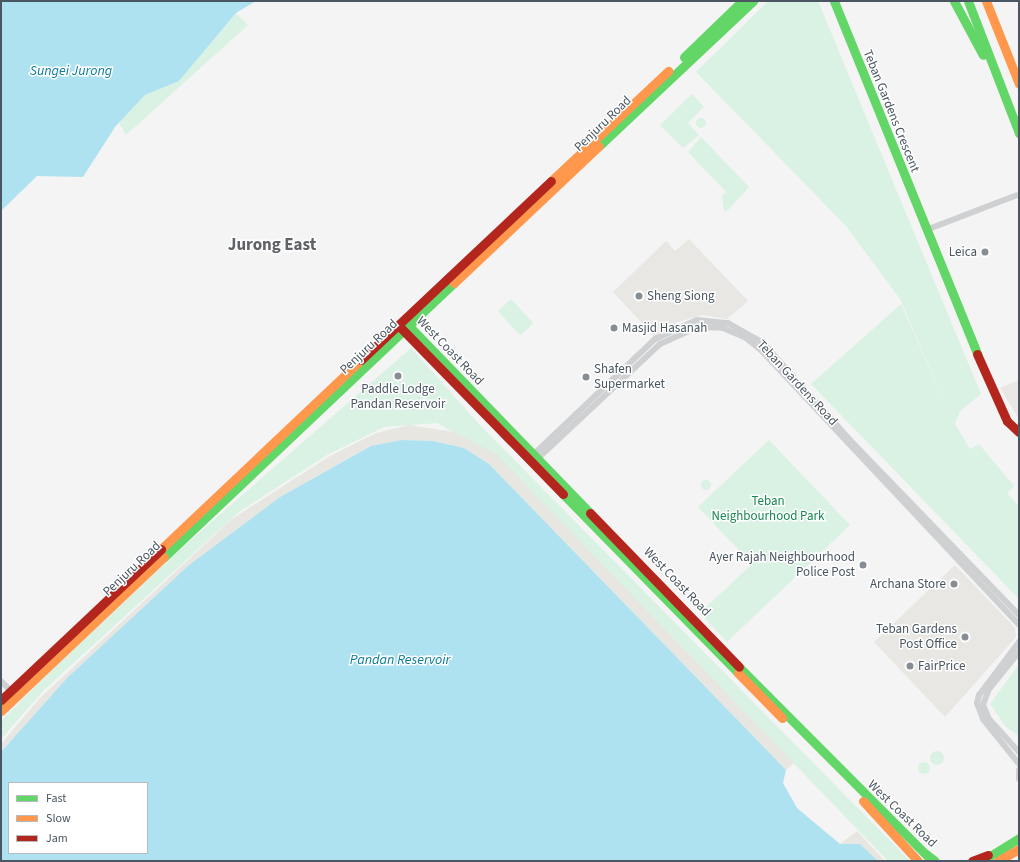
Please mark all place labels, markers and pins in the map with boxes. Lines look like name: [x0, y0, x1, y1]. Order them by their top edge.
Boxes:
place label: Leica: [949, 244, 977, 260]
marker: Leica: [980, 247, 990, 257]
place label: Sheng Siong: [647, 288, 715, 304]
marker: Sheng Siong: [634, 291, 644, 301]
place label: Masjid Hasanah: [622, 320, 707, 336]
marker: Masjid Hasanah: [609, 323, 619, 333]
place label: Shafen Supermarket: [594, 362, 665, 393]
marker: Paddle Lodge Pandan Reservoir: [393, 371, 403, 381]
marker: Shafen Supermarket: [581, 372, 591, 382]
place label: Paddle Lodge Pandan Reservoir: [350, 382, 446, 413]
place label: Ayer Rajah Neighbourhood Police Post: [709, 550, 855, 581]
marker: Ayer Rajah Neighbourhood Police Post: [858, 560, 868, 570]
place label: Archana Store: [870, 576, 946, 592]
marker: Archana Store: [949, 579, 959, 589]
place label: Teban Gardens Post Office: [876, 622, 957, 653]
marker: Teban Gardens Post Office: [960, 632, 970, 642]
place label: FairPrice: [918, 658, 965, 674]
marker: FairPrice: [905, 661, 915, 671]

